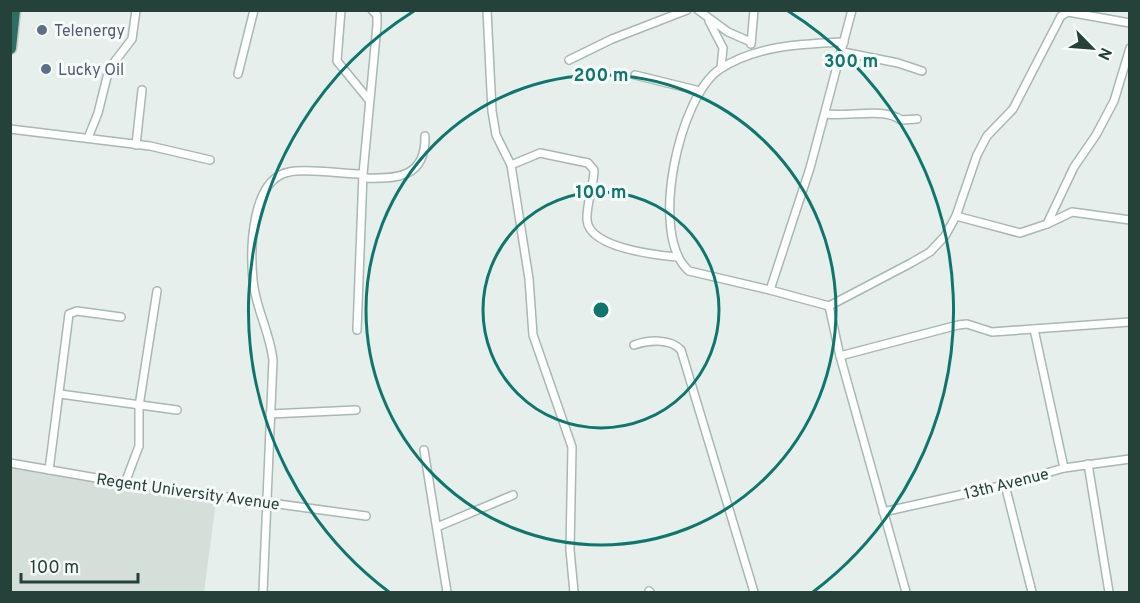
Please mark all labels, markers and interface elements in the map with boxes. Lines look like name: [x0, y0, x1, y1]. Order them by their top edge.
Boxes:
north arrow: [1062, 18, 1122, 78]
place label: Telenergy: [54, 22, 125, 42]
marker: Telenergy: [35, 23, 49, 37]
text: N: [1092, 44, 1115, 63]
text: 300 m: [824, 51, 878, 74]
place label: Lucky Oil: [58, 61, 124, 81]
marker: Lucky Oil: [39, 62, 53, 76]
text: 200 m: [573, 65, 629, 88]
text: 100 m: [575, 182, 627, 205]
centre of rings: [591, 300, 611, 320]
street label: 13th Avenue: [962, 465, 1051, 505]
street label: Regent University Avenue: [95, 470, 281, 516]
scale bar: [21, 546, 138, 584]
text: 100 m: [30, 557, 79, 580]

